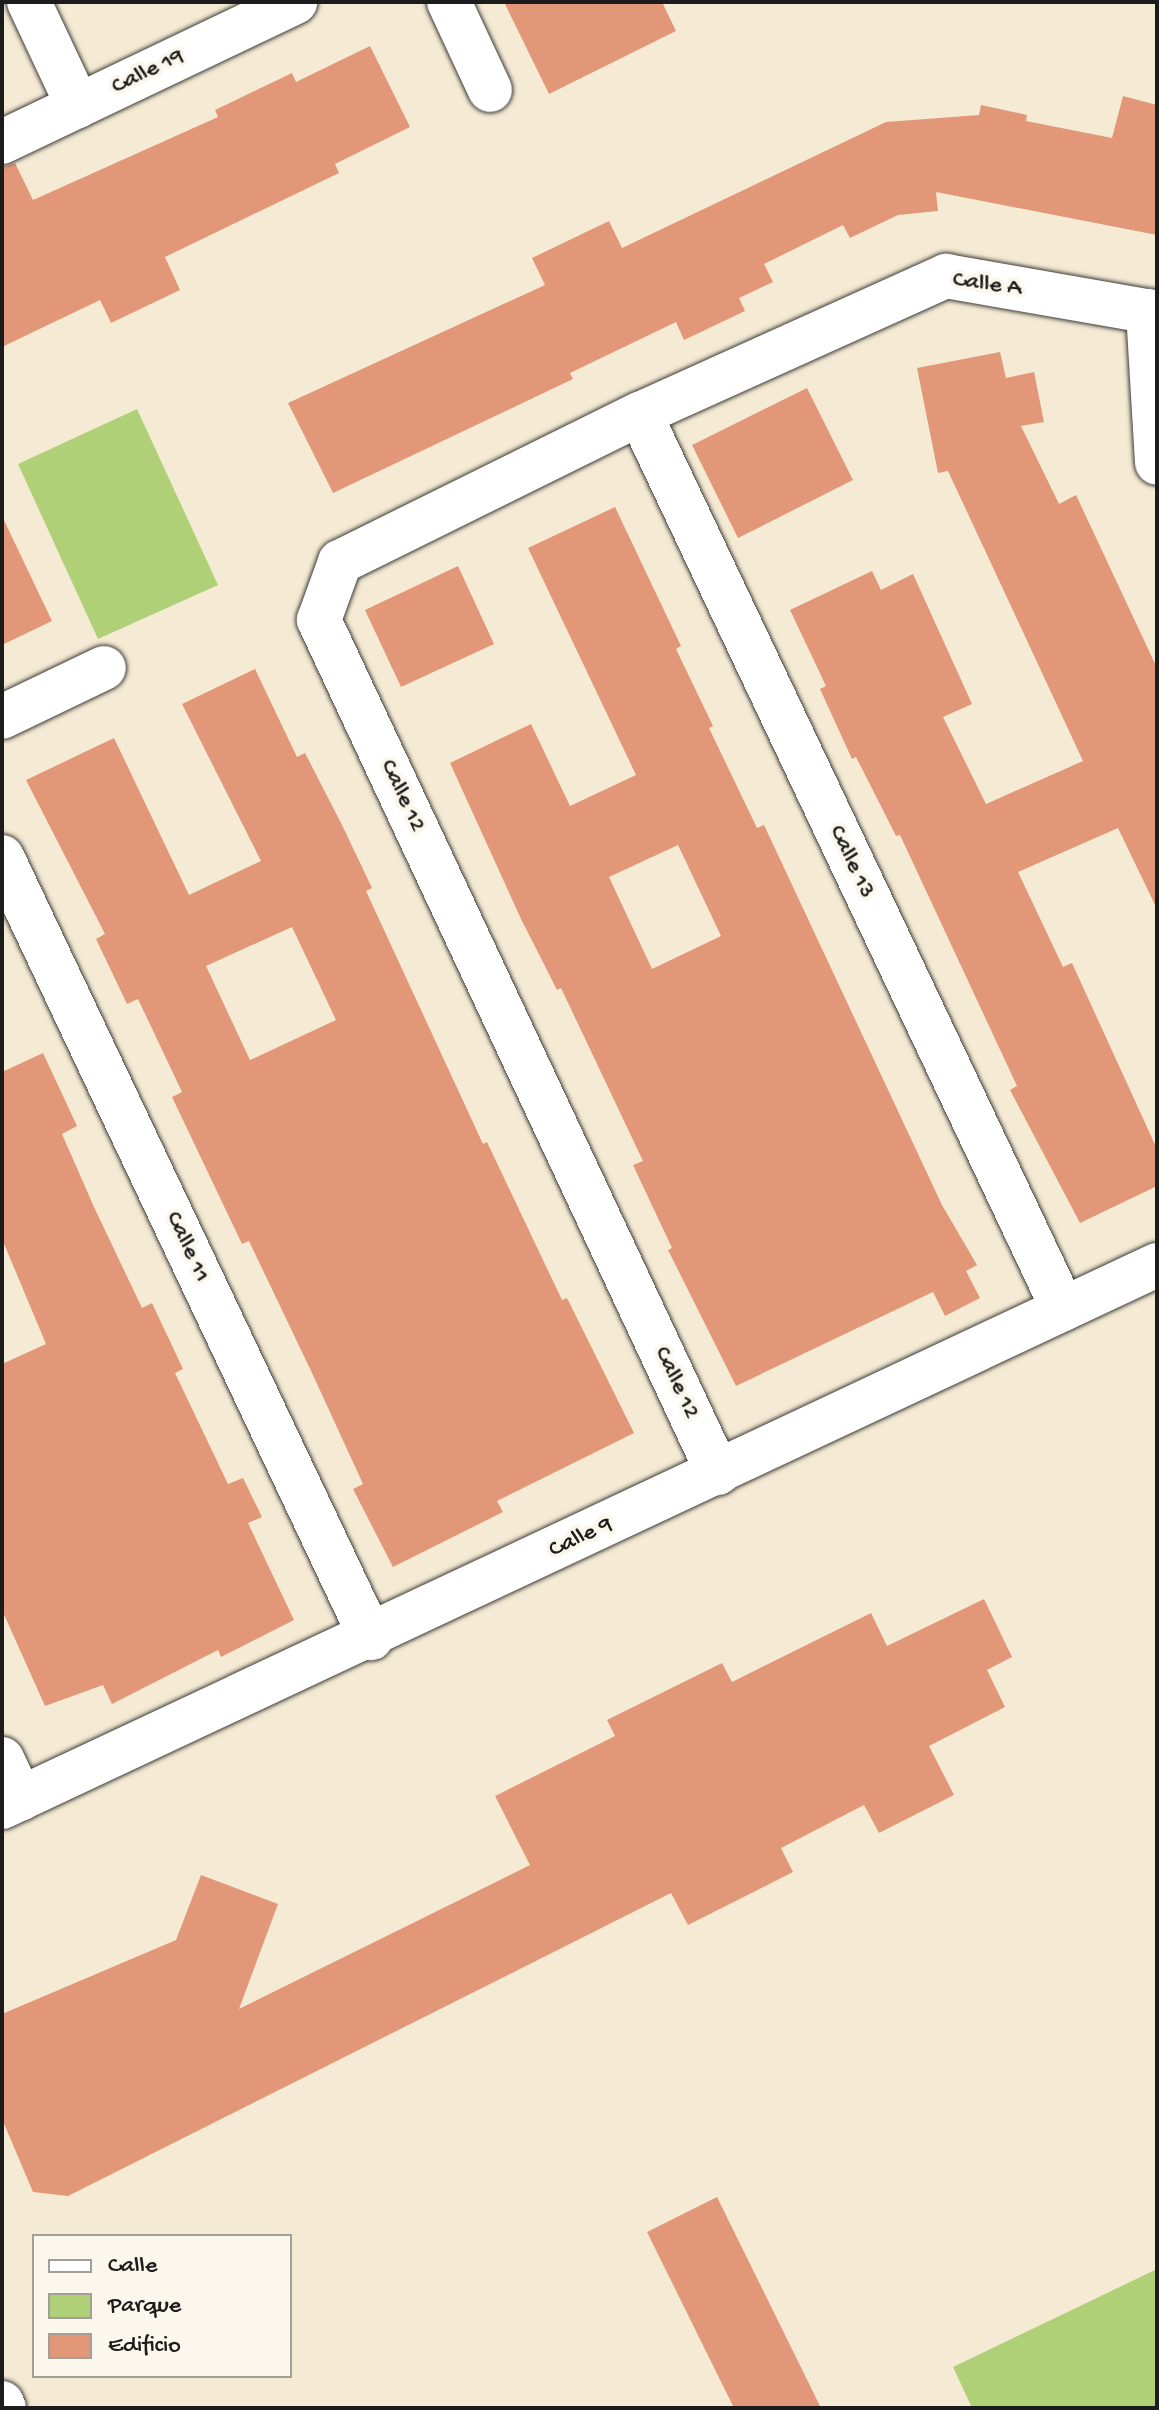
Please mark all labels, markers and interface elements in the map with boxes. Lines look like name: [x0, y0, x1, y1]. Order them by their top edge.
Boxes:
street label: Calle 19: [107, 42, 189, 102]
street label: Calle A: [951, 266, 1023, 304]
street label: Calle 12: [373, 755, 431, 837]
street label: Calle 13: [822, 821, 880, 903]
street label: Calle 11: [158, 1207, 216, 1287]
street label: Calle 12: [647, 1342, 705, 1424]
street label: Calle 9: [545, 1511, 617, 1565]
legend: [32, 2234, 292, 2378]
text: Calle: [108, 2252, 157, 2281]
text: Parque: [108, 2292, 181, 2321]
text: Edificio: [108, 2332, 181, 2361]

